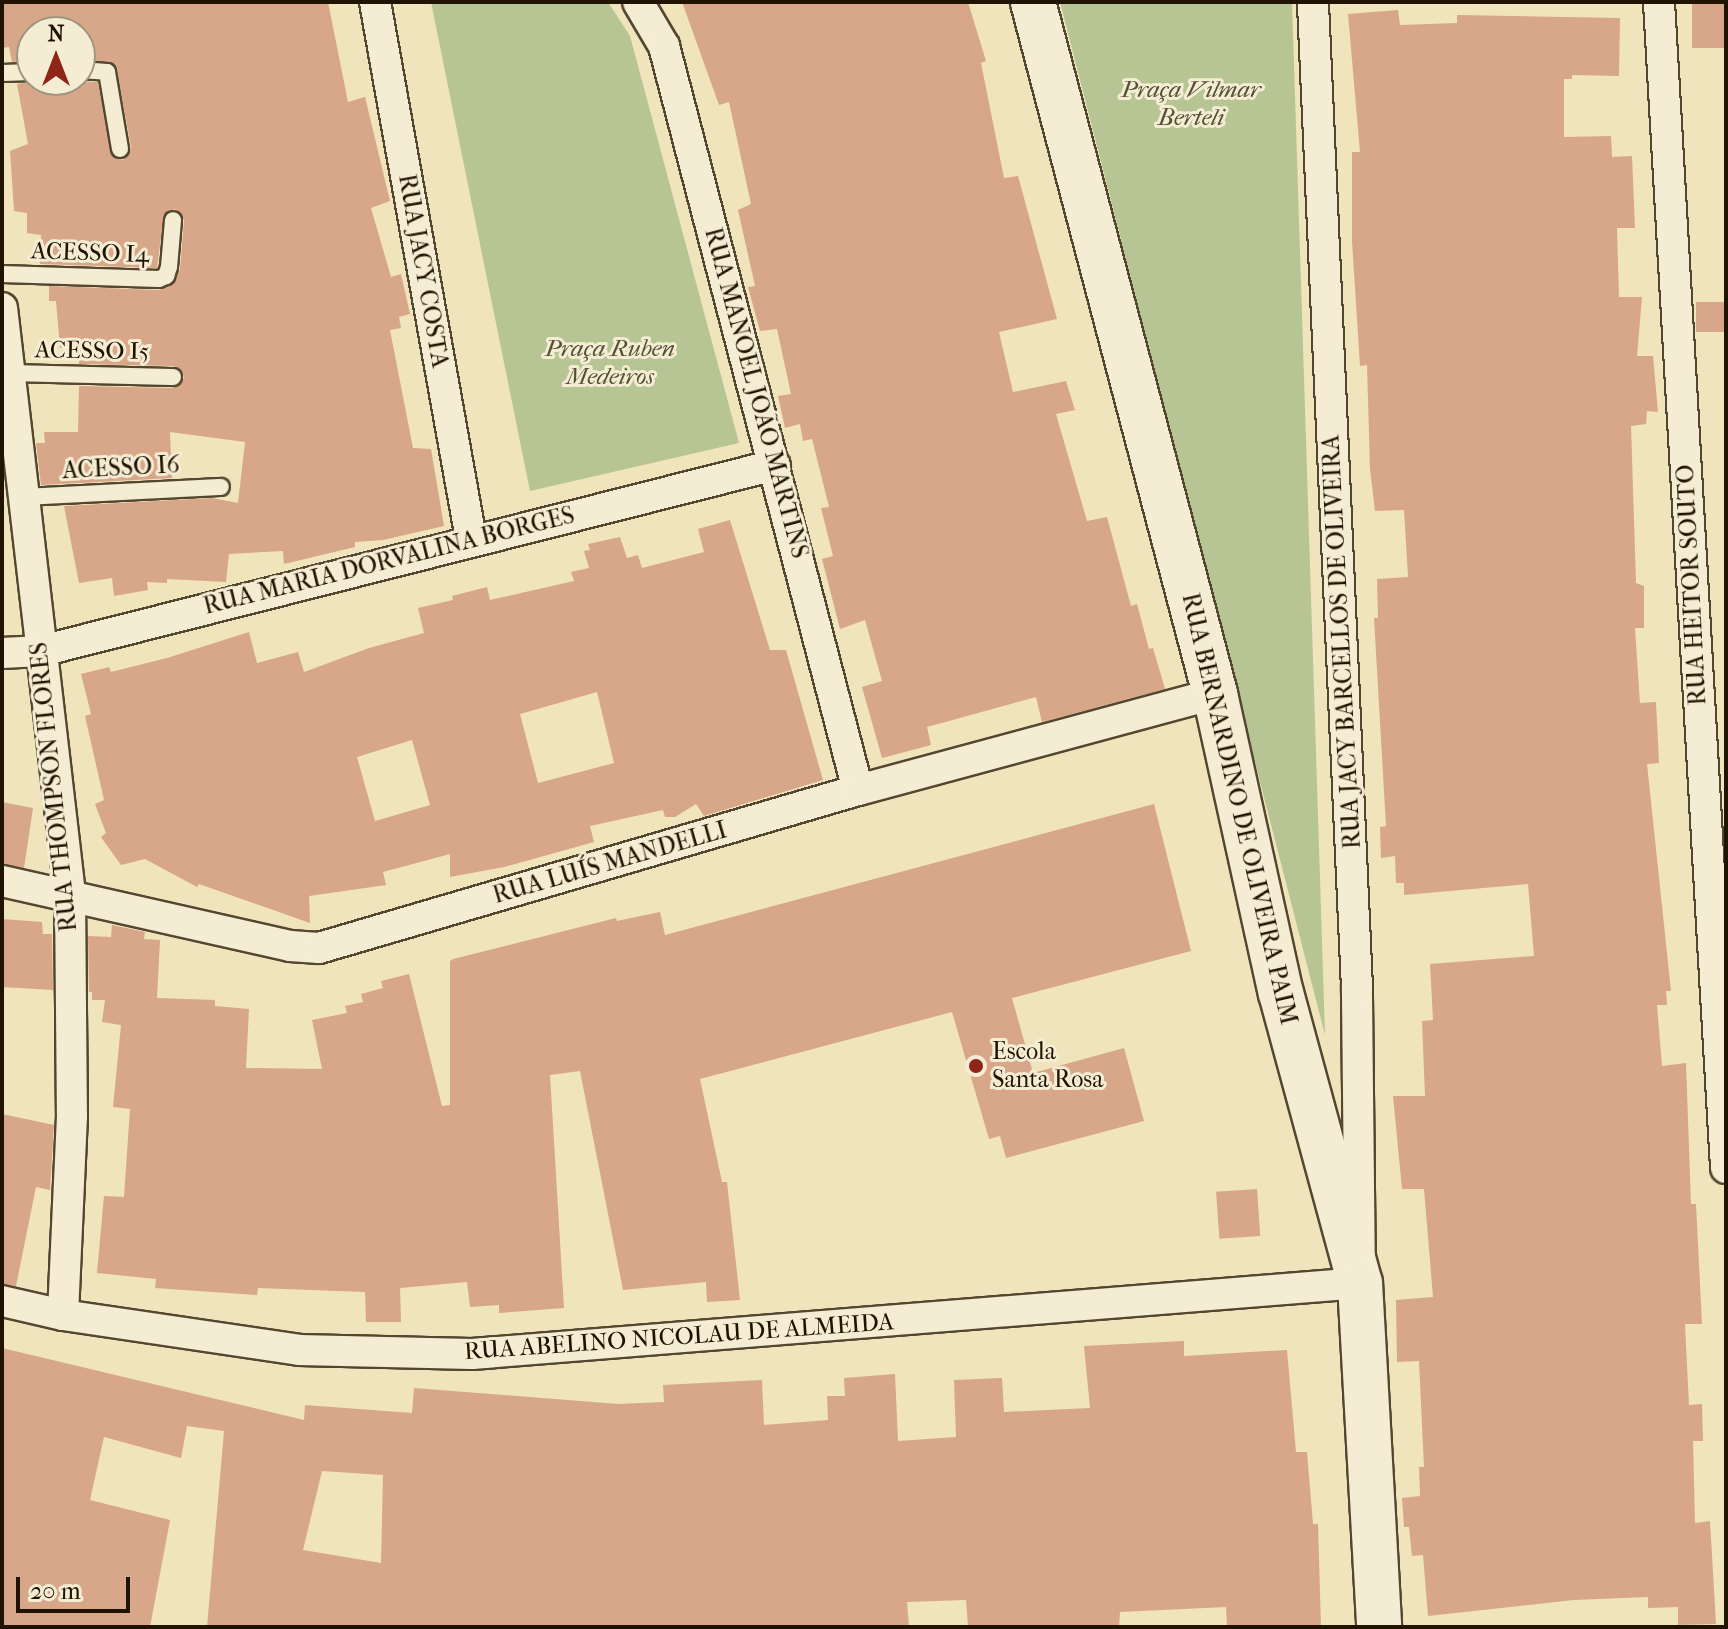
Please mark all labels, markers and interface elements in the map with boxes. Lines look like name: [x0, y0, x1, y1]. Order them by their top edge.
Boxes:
north arrow: [16, 16, 96, 96]
text: N: [48, 21, 64, 47]
park label: Praça Vilmar Berteli: [1121, 76, 1261, 132]
street label: RUA JACY COSTA: [392, 172, 454, 370]
street label: RUA MANOEL JOÃO MARTINS: [698, 225, 814, 561]
street label: ACESSO I4: [30, 237, 150, 269]
park label: Praça Ruben Medeiros: [545, 335, 675, 391]
street label: ACESSO I5: [34, 336, 150, 366]
street label: RUA JACY BARCELLOS DE OLIVEIRA: [1317, 434, 1367, 850]
street label: ACESSO I6: [62, 451, 180, 485]
street label: RUA HEITOR SOUTO: [1671, 464, 1713, 706]
street label: RUA MARIA DORVALINA BORGES: [201, 501, 577, 621]
street label: RUA BERNARDINO DE OLIVEIRA PAIM: [1175, 590, 1303, 1028]
street label: RUA THOMPSON FLORES: [24, 641, 84, 933]
street label: RUA LUÍS MANDELLI: [490, 816, 730, 910]
place label: Escola Santa Rosa: [992, 1038, 1103, 1094]
marker: Escola Santa Rosa: [967, 1057, 985, 1075]
street label: RUA ABELINO NICOLAU DE ALMEIDA: [463, 1308, 895, 1366]
scale bar: [20, 1561, 134, 1611]
text: 20 m: [30, 1577, 81, 1605]

